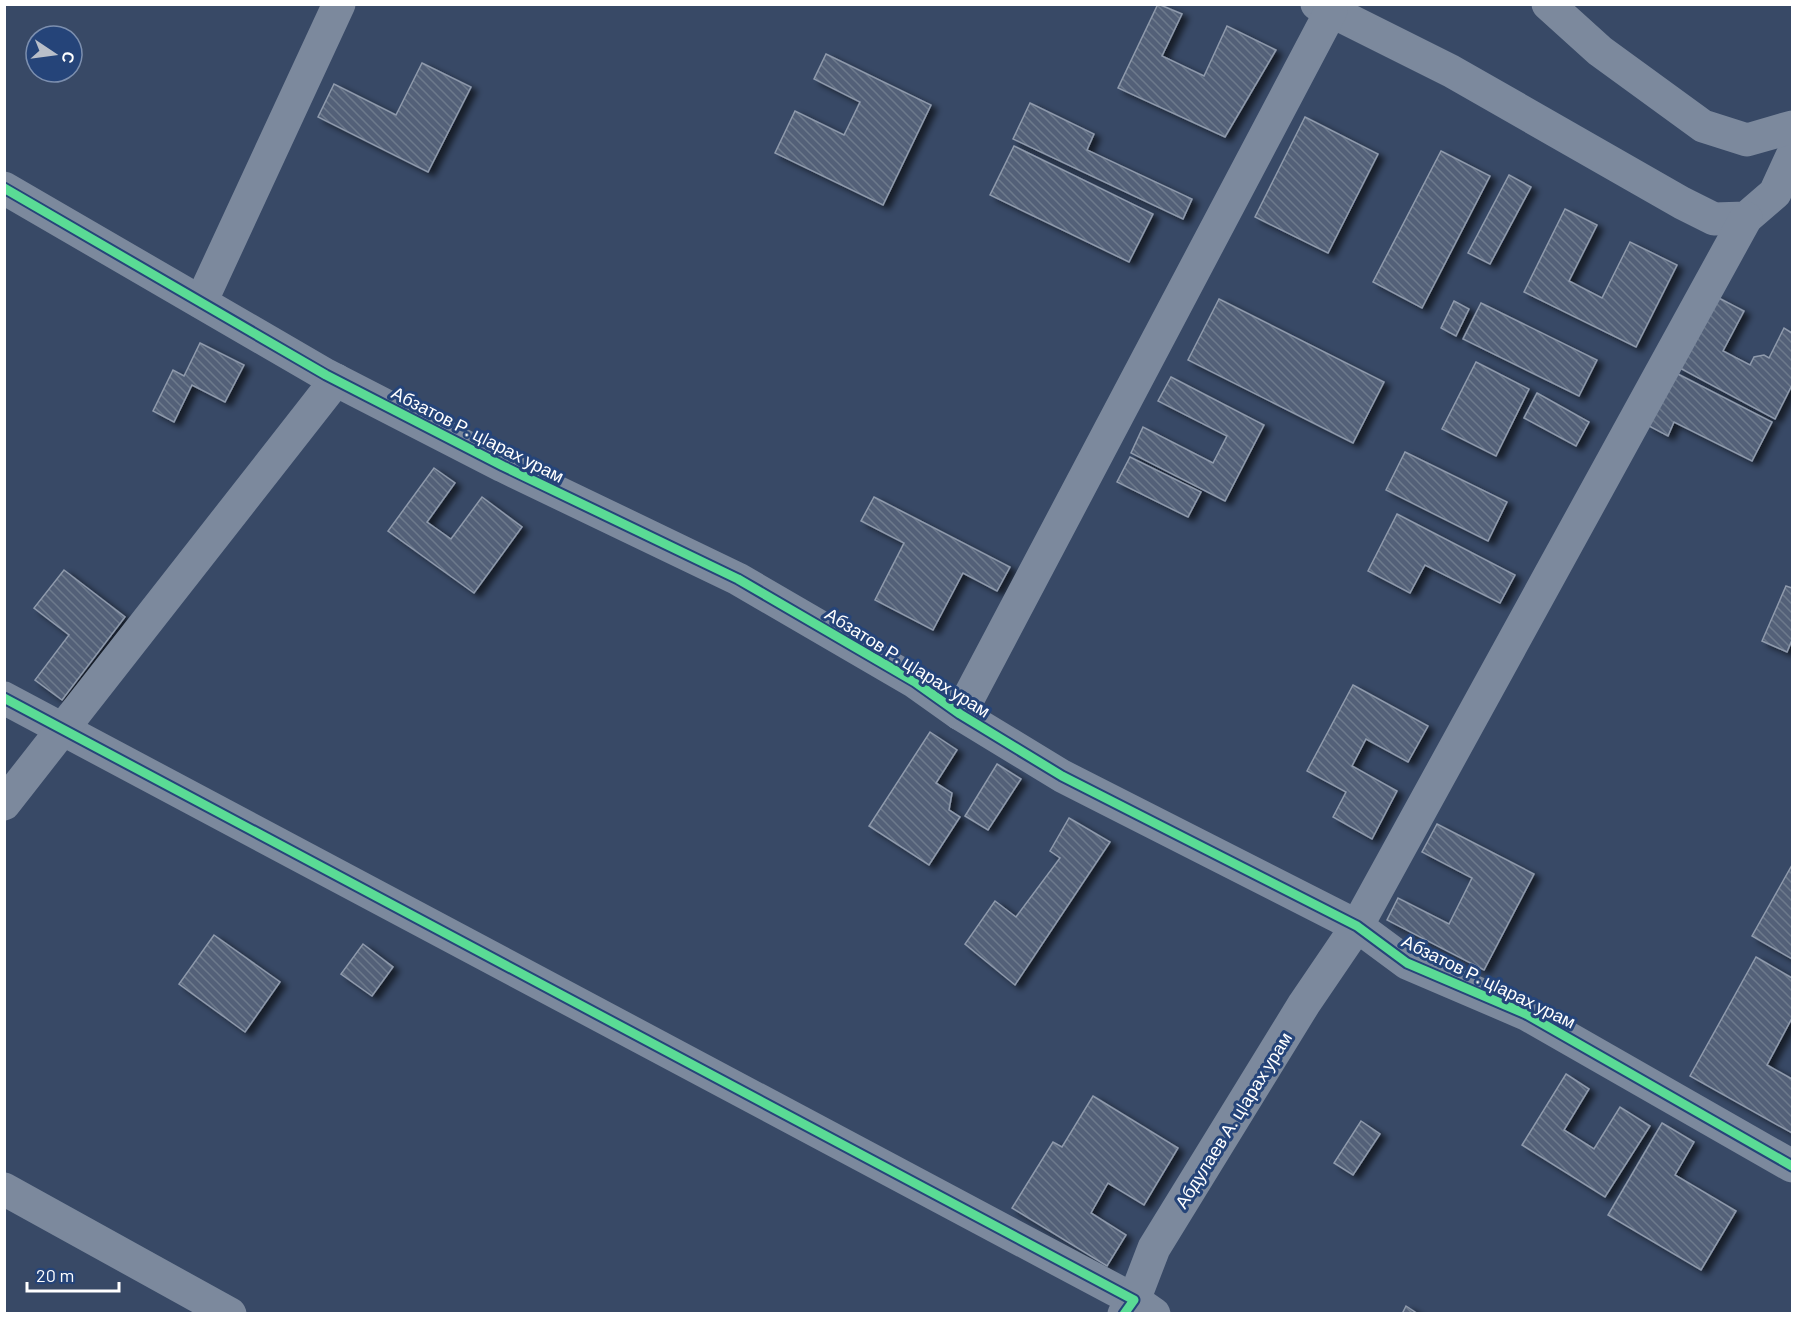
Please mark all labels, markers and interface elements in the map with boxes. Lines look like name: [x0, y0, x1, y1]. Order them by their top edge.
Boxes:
north arrow: [24, 24, 84, 84]
text: С: [58, 50, 80, 66]
street label: Абзатов Р. цIарах урам: [388, 381, 568, 487]
street label: Абзатов Р. цIарах урам: [821, 602, 995, 722]
street label: Абзатов Р. цIарах урам: [1399, 929, 1579, 1033]
street label: Абдулаев А. цIарах урам: [1170, 1028, 1296, 1212]
scale bar: [27, 1255, 118, 1293]
text: 20 m: [36, 1264, 74, 1286]

